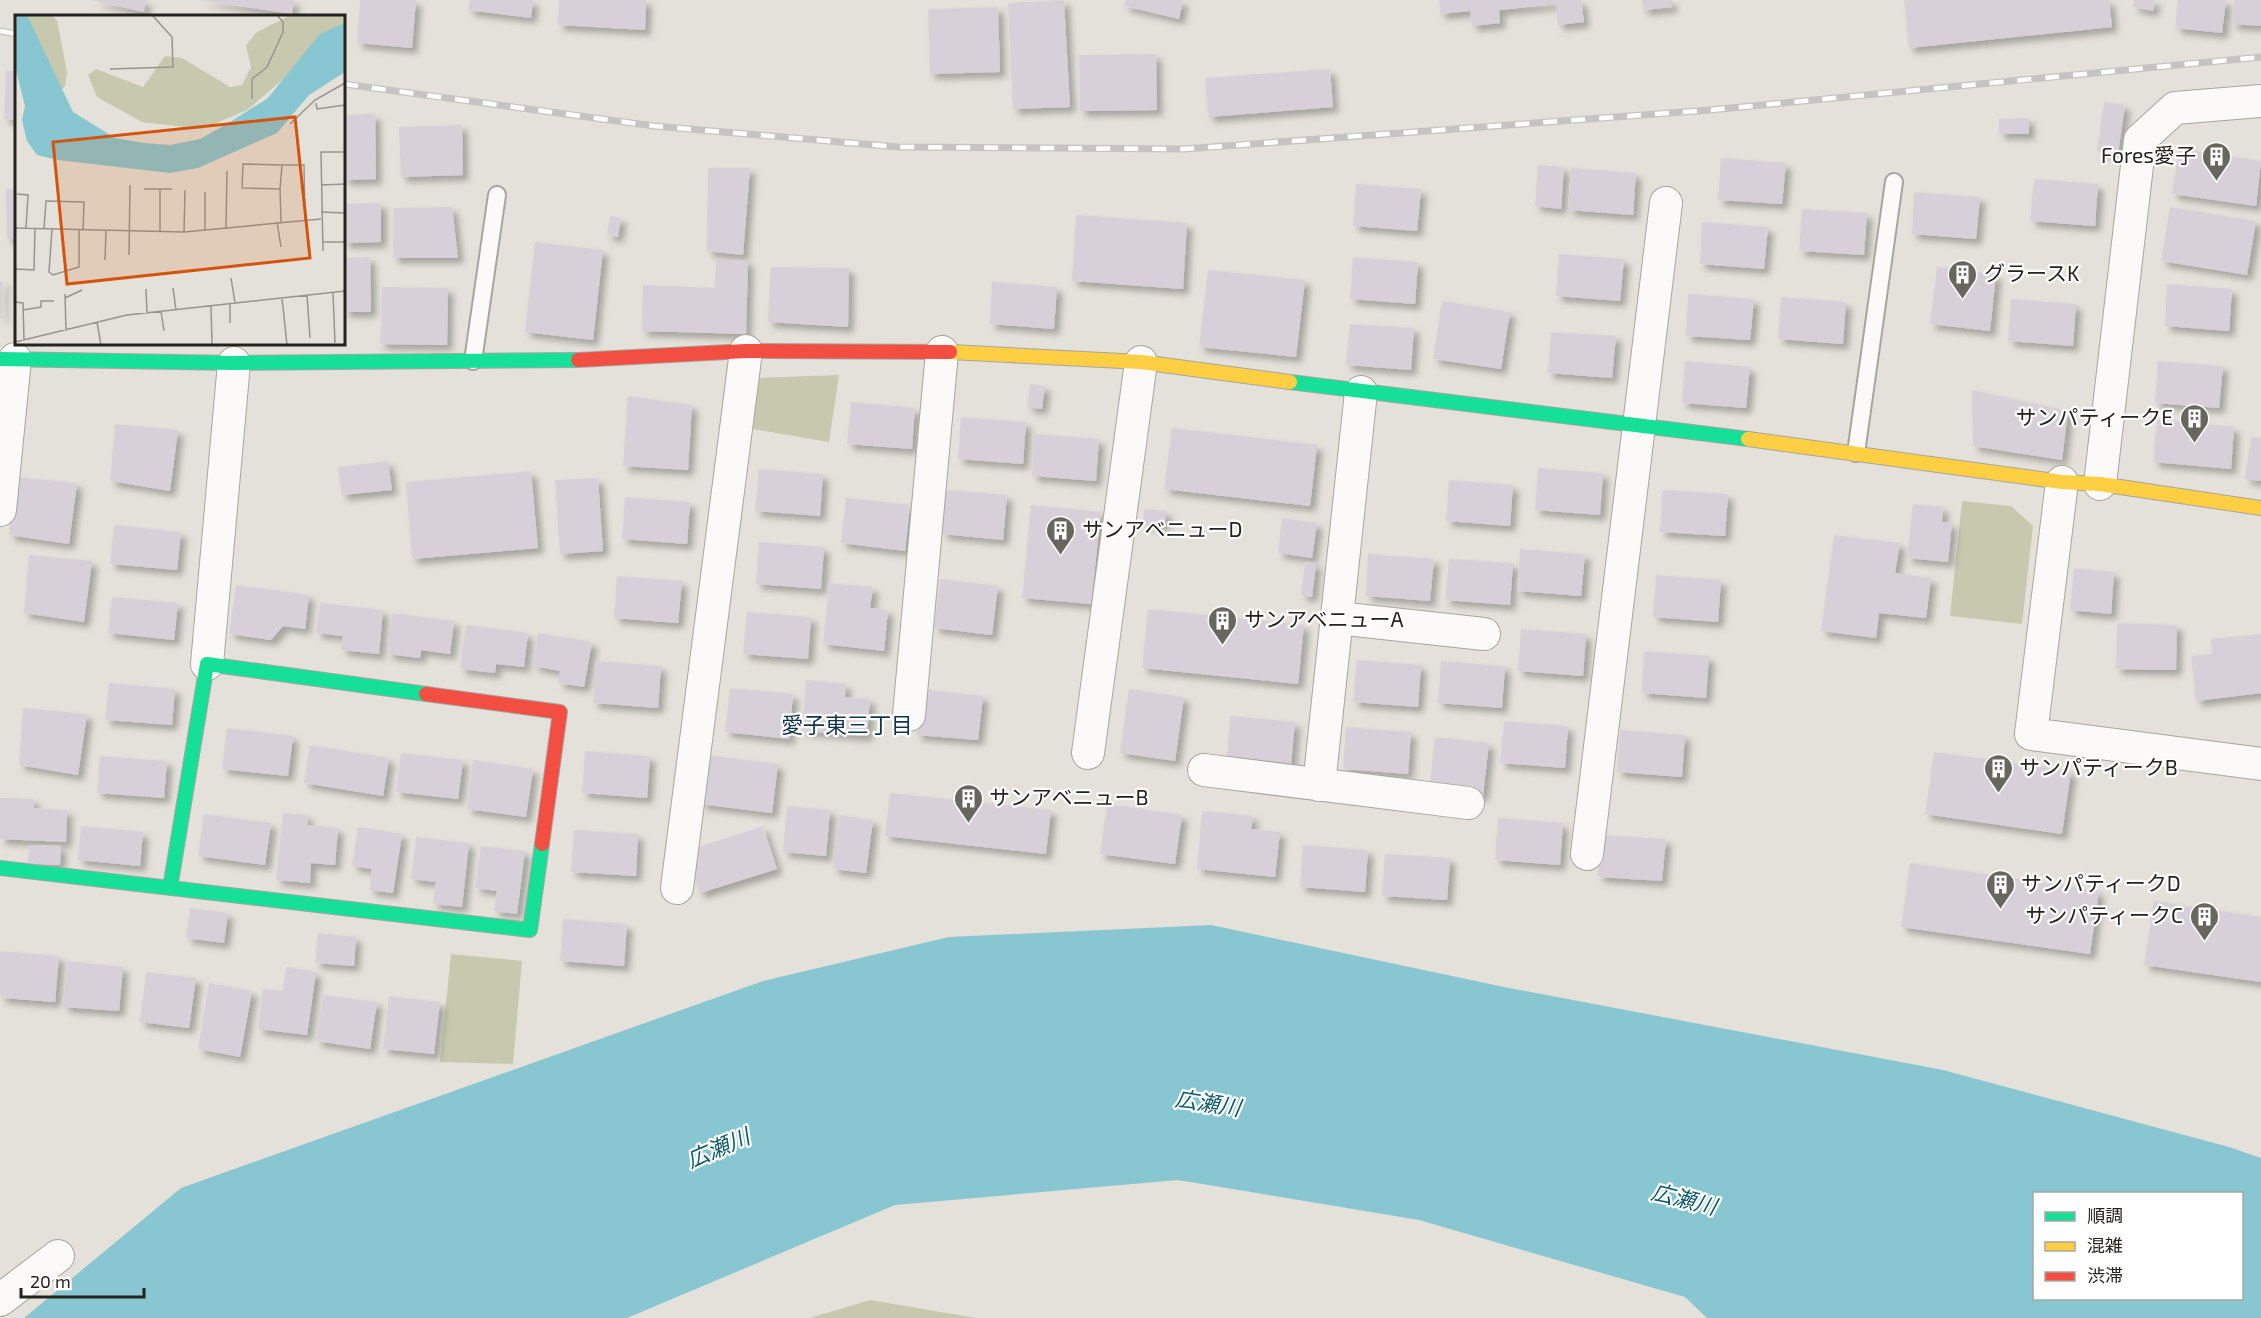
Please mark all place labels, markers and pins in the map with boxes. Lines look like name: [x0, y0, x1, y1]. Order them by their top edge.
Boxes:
building icon: Fores愛子: [2201, 140, 2233, 182]
place label: Fores愛子: [2101, 142, 2196, 167]
building icon: グラースK: [1947, 258, 1979, 300]
place label: グラースK: [1984, 260, 2080, 285]
building icon: サンパティークE: [2178, 402, 2210, 444]
place label: サンパティークE: [2016, 404, 2173, 429]
building icon: サンアベニューD: [1045, 514, 1077, 556]
place label: サンアベニューD: [1082, 516, 1243, 541]
building icon: サンアベニューA: [1207, 604, 1239, 646]
place label: サンアベニューA: [1244, 606, 1404, 631]
building icon: サンパティークB: [1982, 752, 2014, 794]
place label: サンパティークB: [2019, 754, 2178, 779]
building icon: サンアベニューB: [952, 782, 984, 824]
place label: サンアベニューB: [989, 784, 1149, 809]
building icon: サンパティークD: [1984, 868, 2016, 910]
place label: サンパティークD: [2021, 870, 2181, 895]
building icon: サンパティークC: [2188, 900, 2220, 942]
place label: サンパティークC: [2025, 902, 2183, 927]

